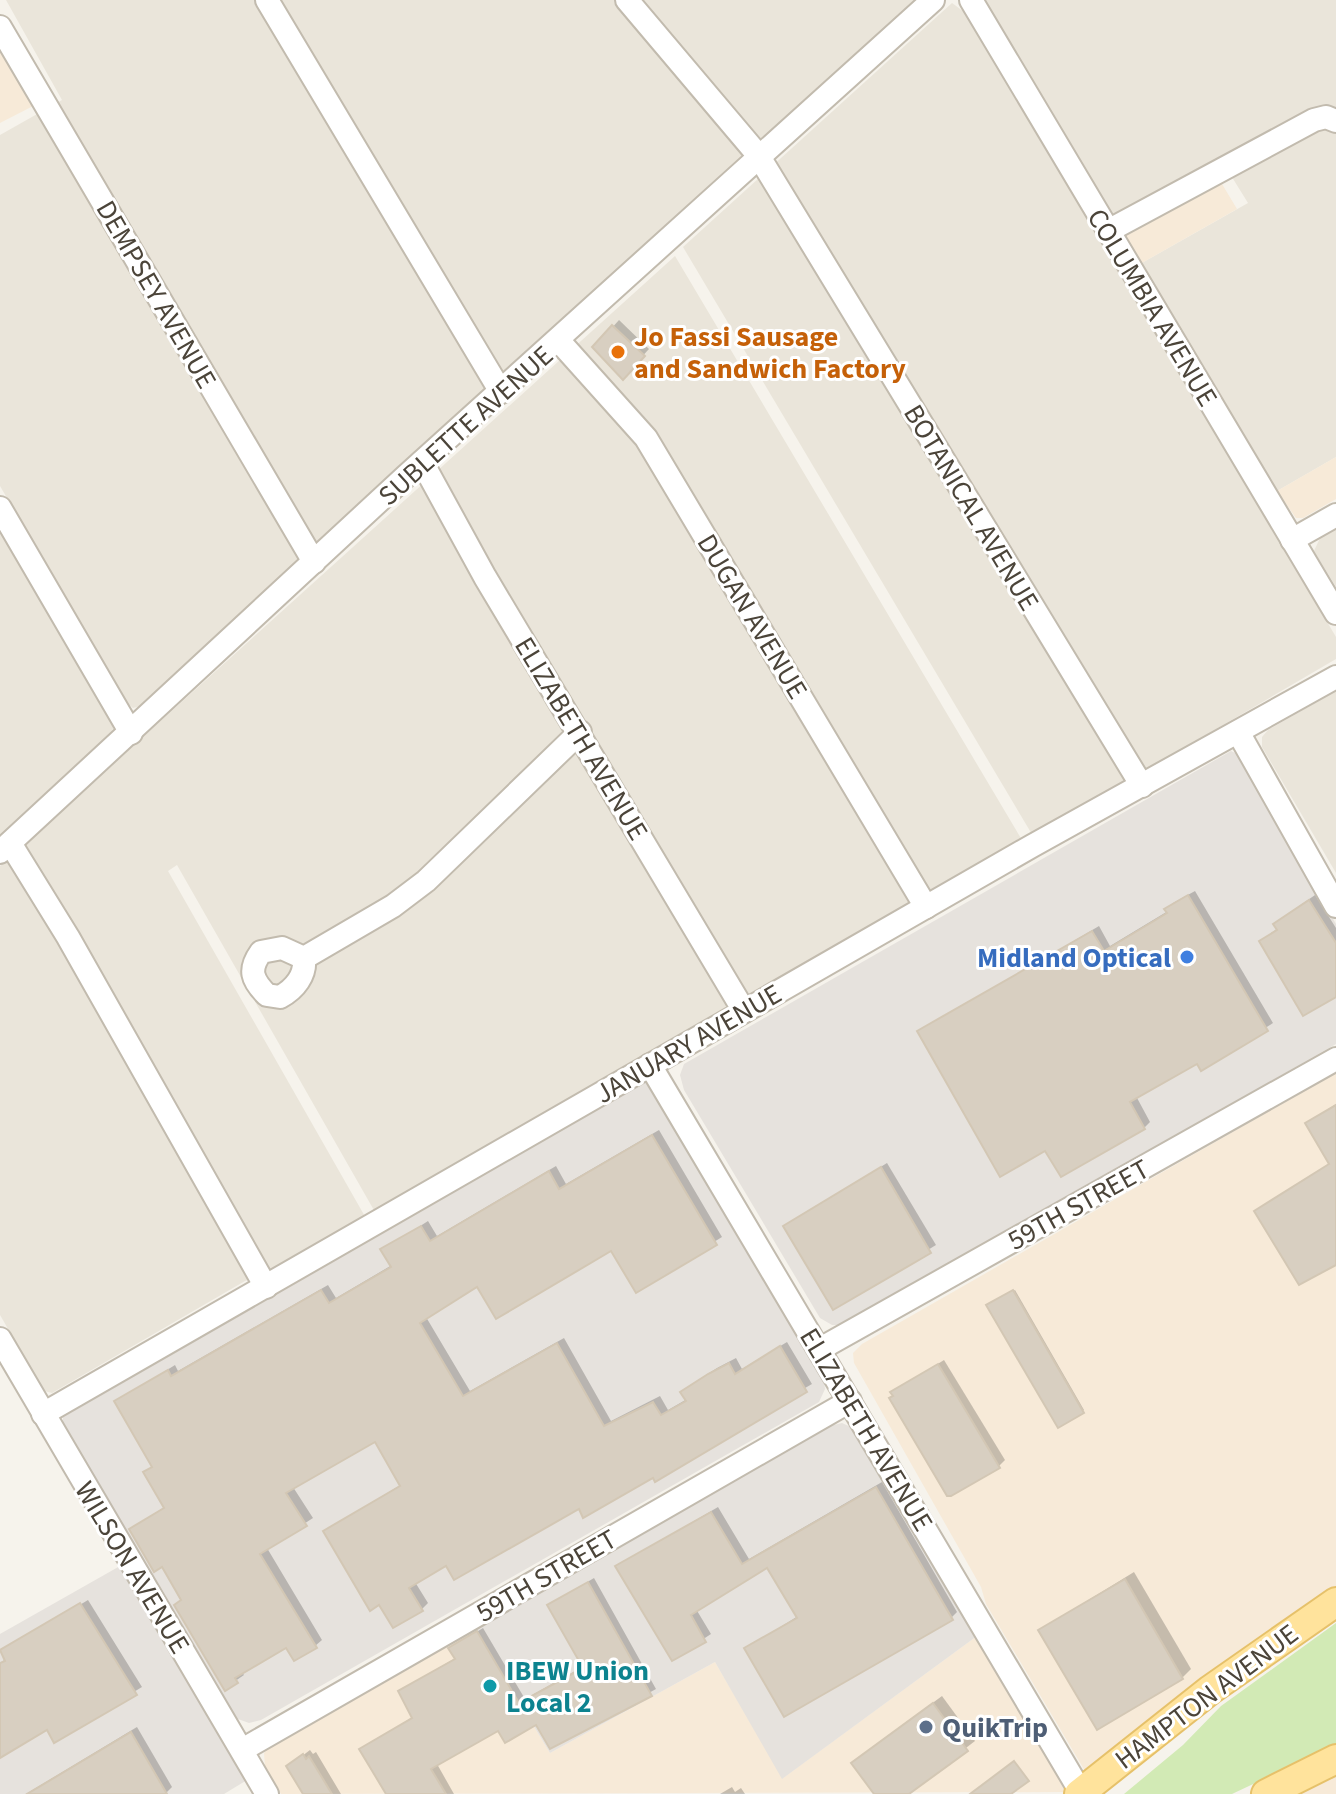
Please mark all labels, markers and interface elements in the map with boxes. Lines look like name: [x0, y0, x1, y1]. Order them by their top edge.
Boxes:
street label: DEMPSEY AVENUE: [86, 193, 226, 396]
street label: COLUMBIA AVENUE: [1077, 201, 1227, 414]
place label: Jo Fassi Sausage and Sandwich Factory: [634, 317, 906, 389]
street label: SUBLETTE AVENUE: [369, 336, 562, 515]
marker: Jo Fassi Sausage and Sandwich Factory: [609, 343, 627, 361]
street label: BOTANICAL AVENUE: [894, 397, 1049, 618]
street label: DUGAN AVENUE: [687, 526, 817, 707]
street label: ELIZABETH AVENUE: [505, 629, 658, 848]
place label: Midland Optical: [977, 938, 1171, 978]
marker: Midland Optical: [1178, 948, 1196, 966]
street label: JANUARY AVENUE: [588, 974, 789, 1114]
street label: 59TH STREET: [1000, 1149, 1157, 1260]
street label: ELIZABETH AVENUE: [790, 1320, 943, 1539]
street label: WILSON AVENUE: [65, 1474, 199, 1661]
street label: 59TH STREET: [469, 1519, 624, 1632]
street label: HAMPTON AVENUE: [1106, 1614, 1307, 1779]
place label: IBEW Union Local 2: [506, 1651, 649, 1723]
marker: IBEW Union Local 2: [481, 1677, 499, 1695]
place label: QuikTrip: [942, 1708, 1048, 1748]
marker: QuikTrip: [917, 1718, 935, 1736]

